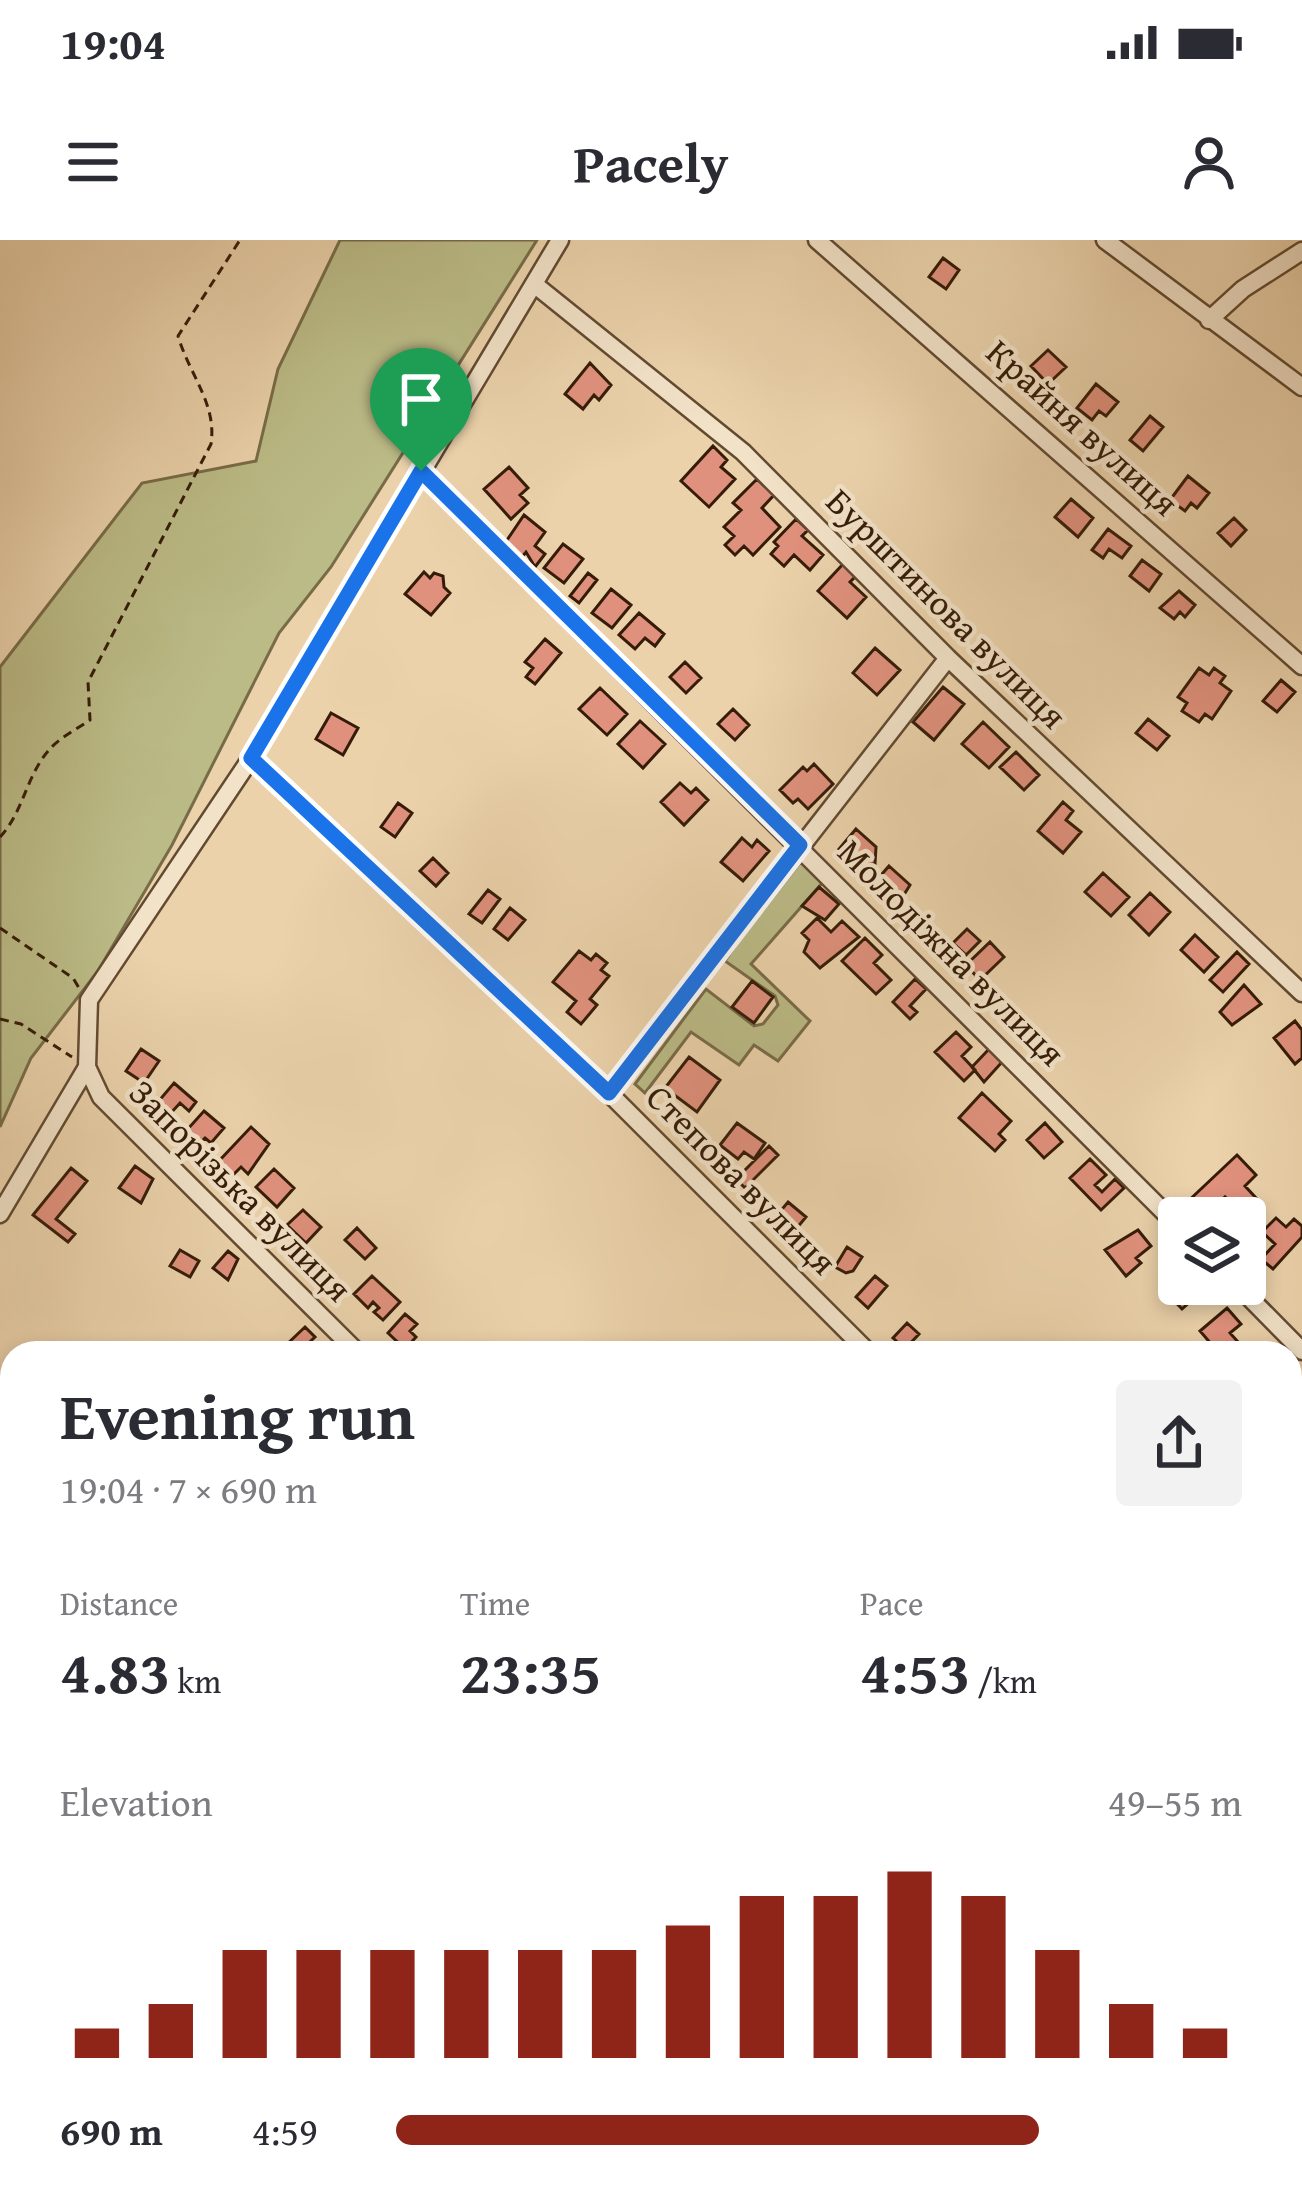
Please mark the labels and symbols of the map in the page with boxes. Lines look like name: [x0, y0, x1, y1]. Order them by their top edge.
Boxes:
street label: Крайня вулиця: [975, 326, 1191, 528]
pin: [370, 348, 472, 471]
street label: Бурштинова вулиця: [815, 475, 1080, 740]
street label: Молодіжна вулиця: [827, 826, 1078, 1077]
street label: Запорізька вулиця: [118, 1066, 365, 1313]
street label: Степова вулиця: [635, 1071, 850, 1286]

